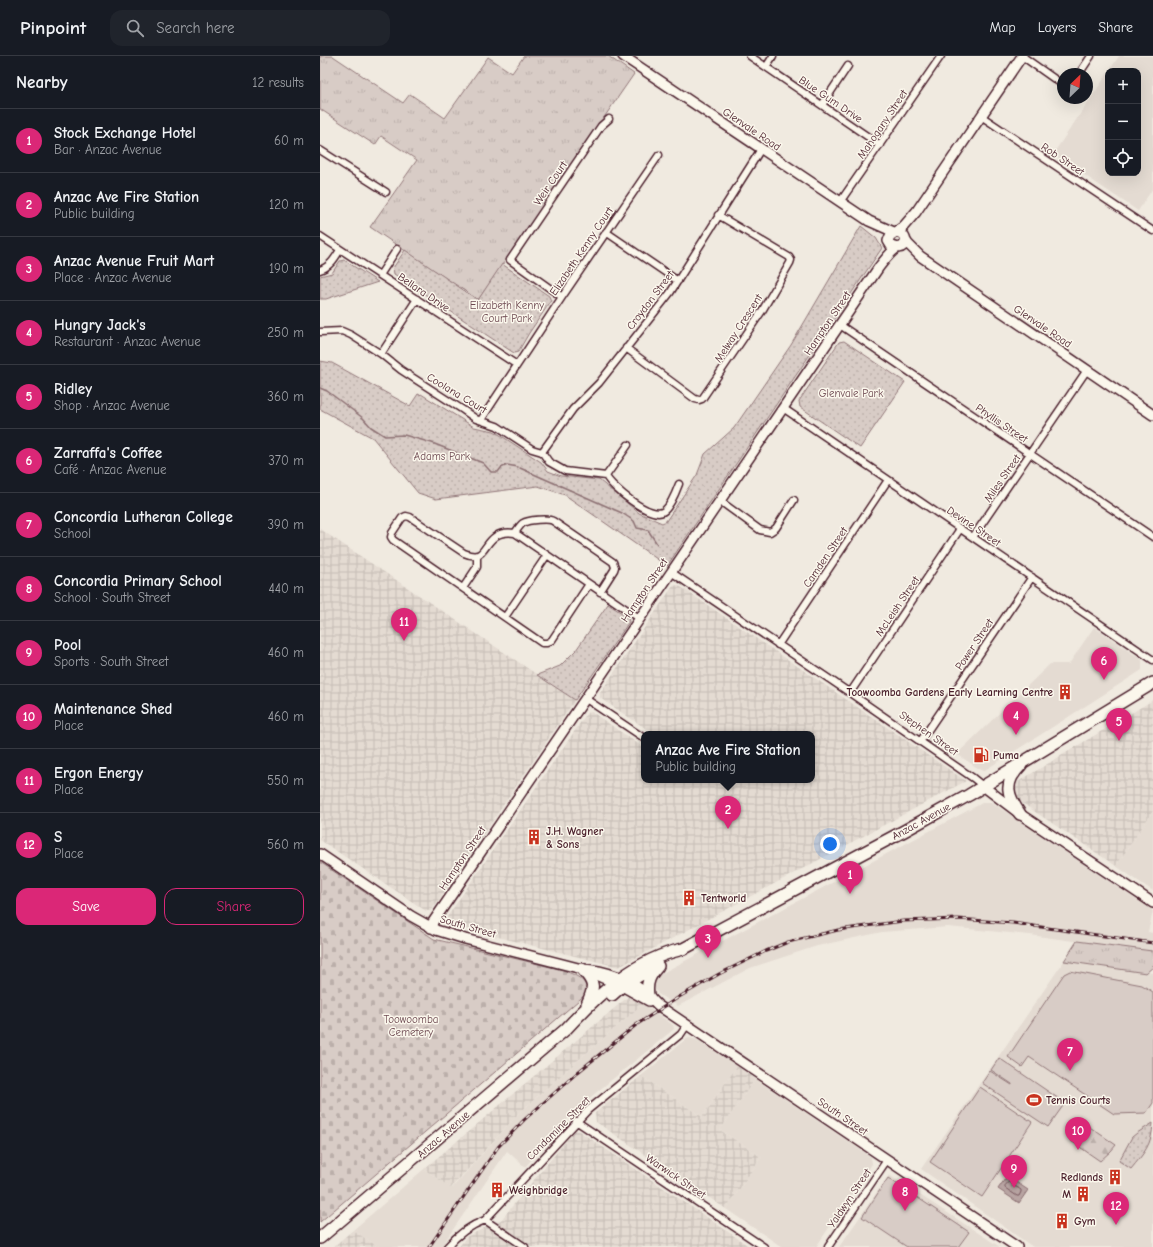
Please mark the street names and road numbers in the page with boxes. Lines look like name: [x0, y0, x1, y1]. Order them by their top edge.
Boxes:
street label: Blue Gum Drive: [796, 73, 865, 126]
street label: Mahogany Street: [855, 87, 911, 161]
street label: Glenvale Road: [720, 105, 783, 154]
street label: Rob Street: [1039, 140, 1088, 179]
street label: Weir Court: [531, 158, 570, 208]
street label: Elizabeth Kenny Court: [547, 204, 616, 298]
street label: Croydon Street: [624, 268, 677, 332]
street label: Bellara Drive: [395, 270, 453, 315]
street label: Hampton Street: [801, 288, 854, 358]
street label: Melway Crescent: [712, 291, 766, 365]
street label: Glenvale Road: [1011, 302, 1074, 351]
street label: Coolana Court: [424, 370, 490, 417]
street label: Phyllis Street: [973, 401, 1031, 446]
street label: Miles Street: [981, 451, 1024, 505]
street label: Devine Street: [944, 504, 1004, 550]
street label: Camden Street: [800, 524, 851, 590]
street label: Hampton Street: [618, 555, 671, 625]
street label: McLeish Street: [873, 573, 923, 639]
street label: Power Street: [953, 616, 997, 672]
street label: Stephen Street: [897, 708, 961, 759]
street label: Anzac Avenue: [890, 800, 953, 843]
street label: Hampton Street: [436, 823, 489, 893]
street label: South Street: [438, 912, 498, 941]
street label: Condamine Street: [524, 1093, 593, 1163]
street label: South Street: [815, 1095, 871, 1138]
street label: Anzac Avenue: [414, 1108, 473, 1161]
street label: Warwick Street: [643, 1152, 709, 1202]
street label: Yaldwyn Street: [825, 1166, 874, 1230]

